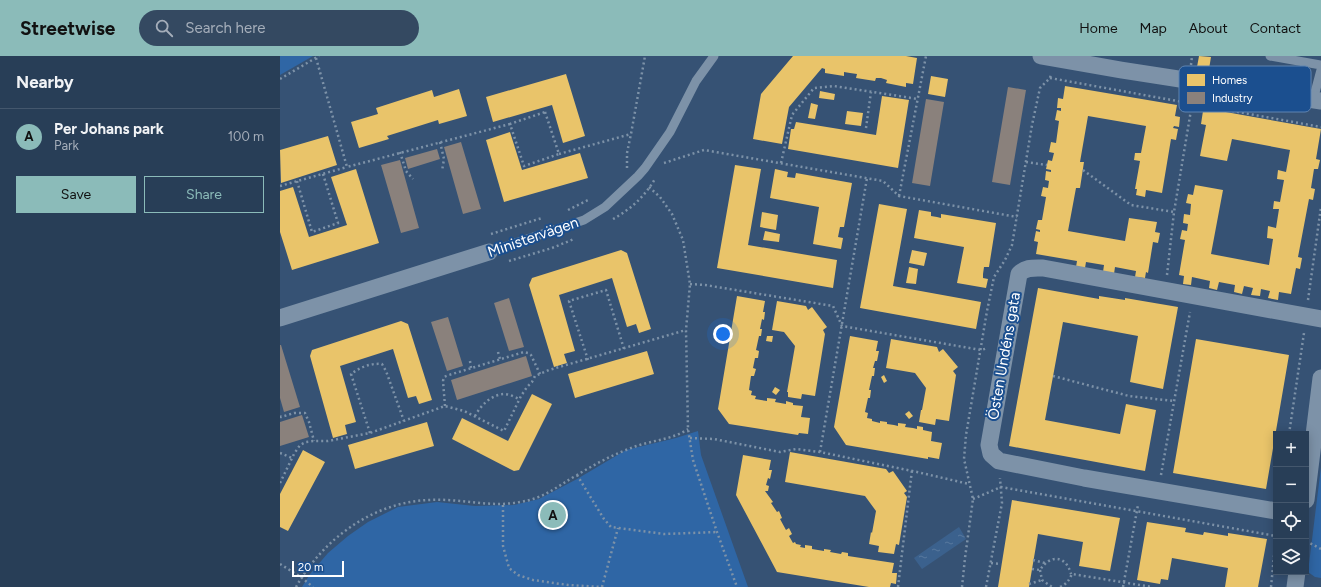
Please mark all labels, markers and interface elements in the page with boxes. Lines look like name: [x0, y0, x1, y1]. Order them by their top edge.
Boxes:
search box: [139, 10, 419, 46]
text: Streetwise: [20, 17, 115, 40]
icon: search: [153, 17, 175, 39]
text: Search here: [185, 19, 265, 37]
text: Home: [1079, 20, 1118, 37]
text: Map: [1140, 20, 1167, 37]
text: About: [1189, 20, 1228, 37]
text: Contact: [1250, 20, 1301, 37]
legend: [1179, 66, 1311, 112]
text: Nearby: [16, 72, 74, 92]
text: Homes: [1212, 74, 1247, 87]
text: Industry: [1212, 92, 1253, 105]
text: Per Johans park: [54, 120, 164, 138]
text: A: [24, 129, 34, 144]
text: 100 m: [228, 129, 264, 144]
text: Park: [54, 138, 79, 153]
button: Save: [16, 176, 136, 213]
button: Share: [144, 176, 264, 213]
street label: Ministervägen: [485, 213, 581, 261]
street label: Östen Undéns gata: [984, 291, 1024, 421]
your location: [713, 324, 733, 344]
map controls: [1273, 431, 1309, 575]
button: +: [1273, 431, 1309, 467]
button: −: [1273, 467, 1309, 503]
pin: A: [540, 500, 566, 530]
button: locate: [1273, 503, 1309, 539]
button: layers: [1273, 539, 1309, 575]
scale bar: [292, 559, 344, 578]
text: 20 m: [298, 561, 323, 574]

